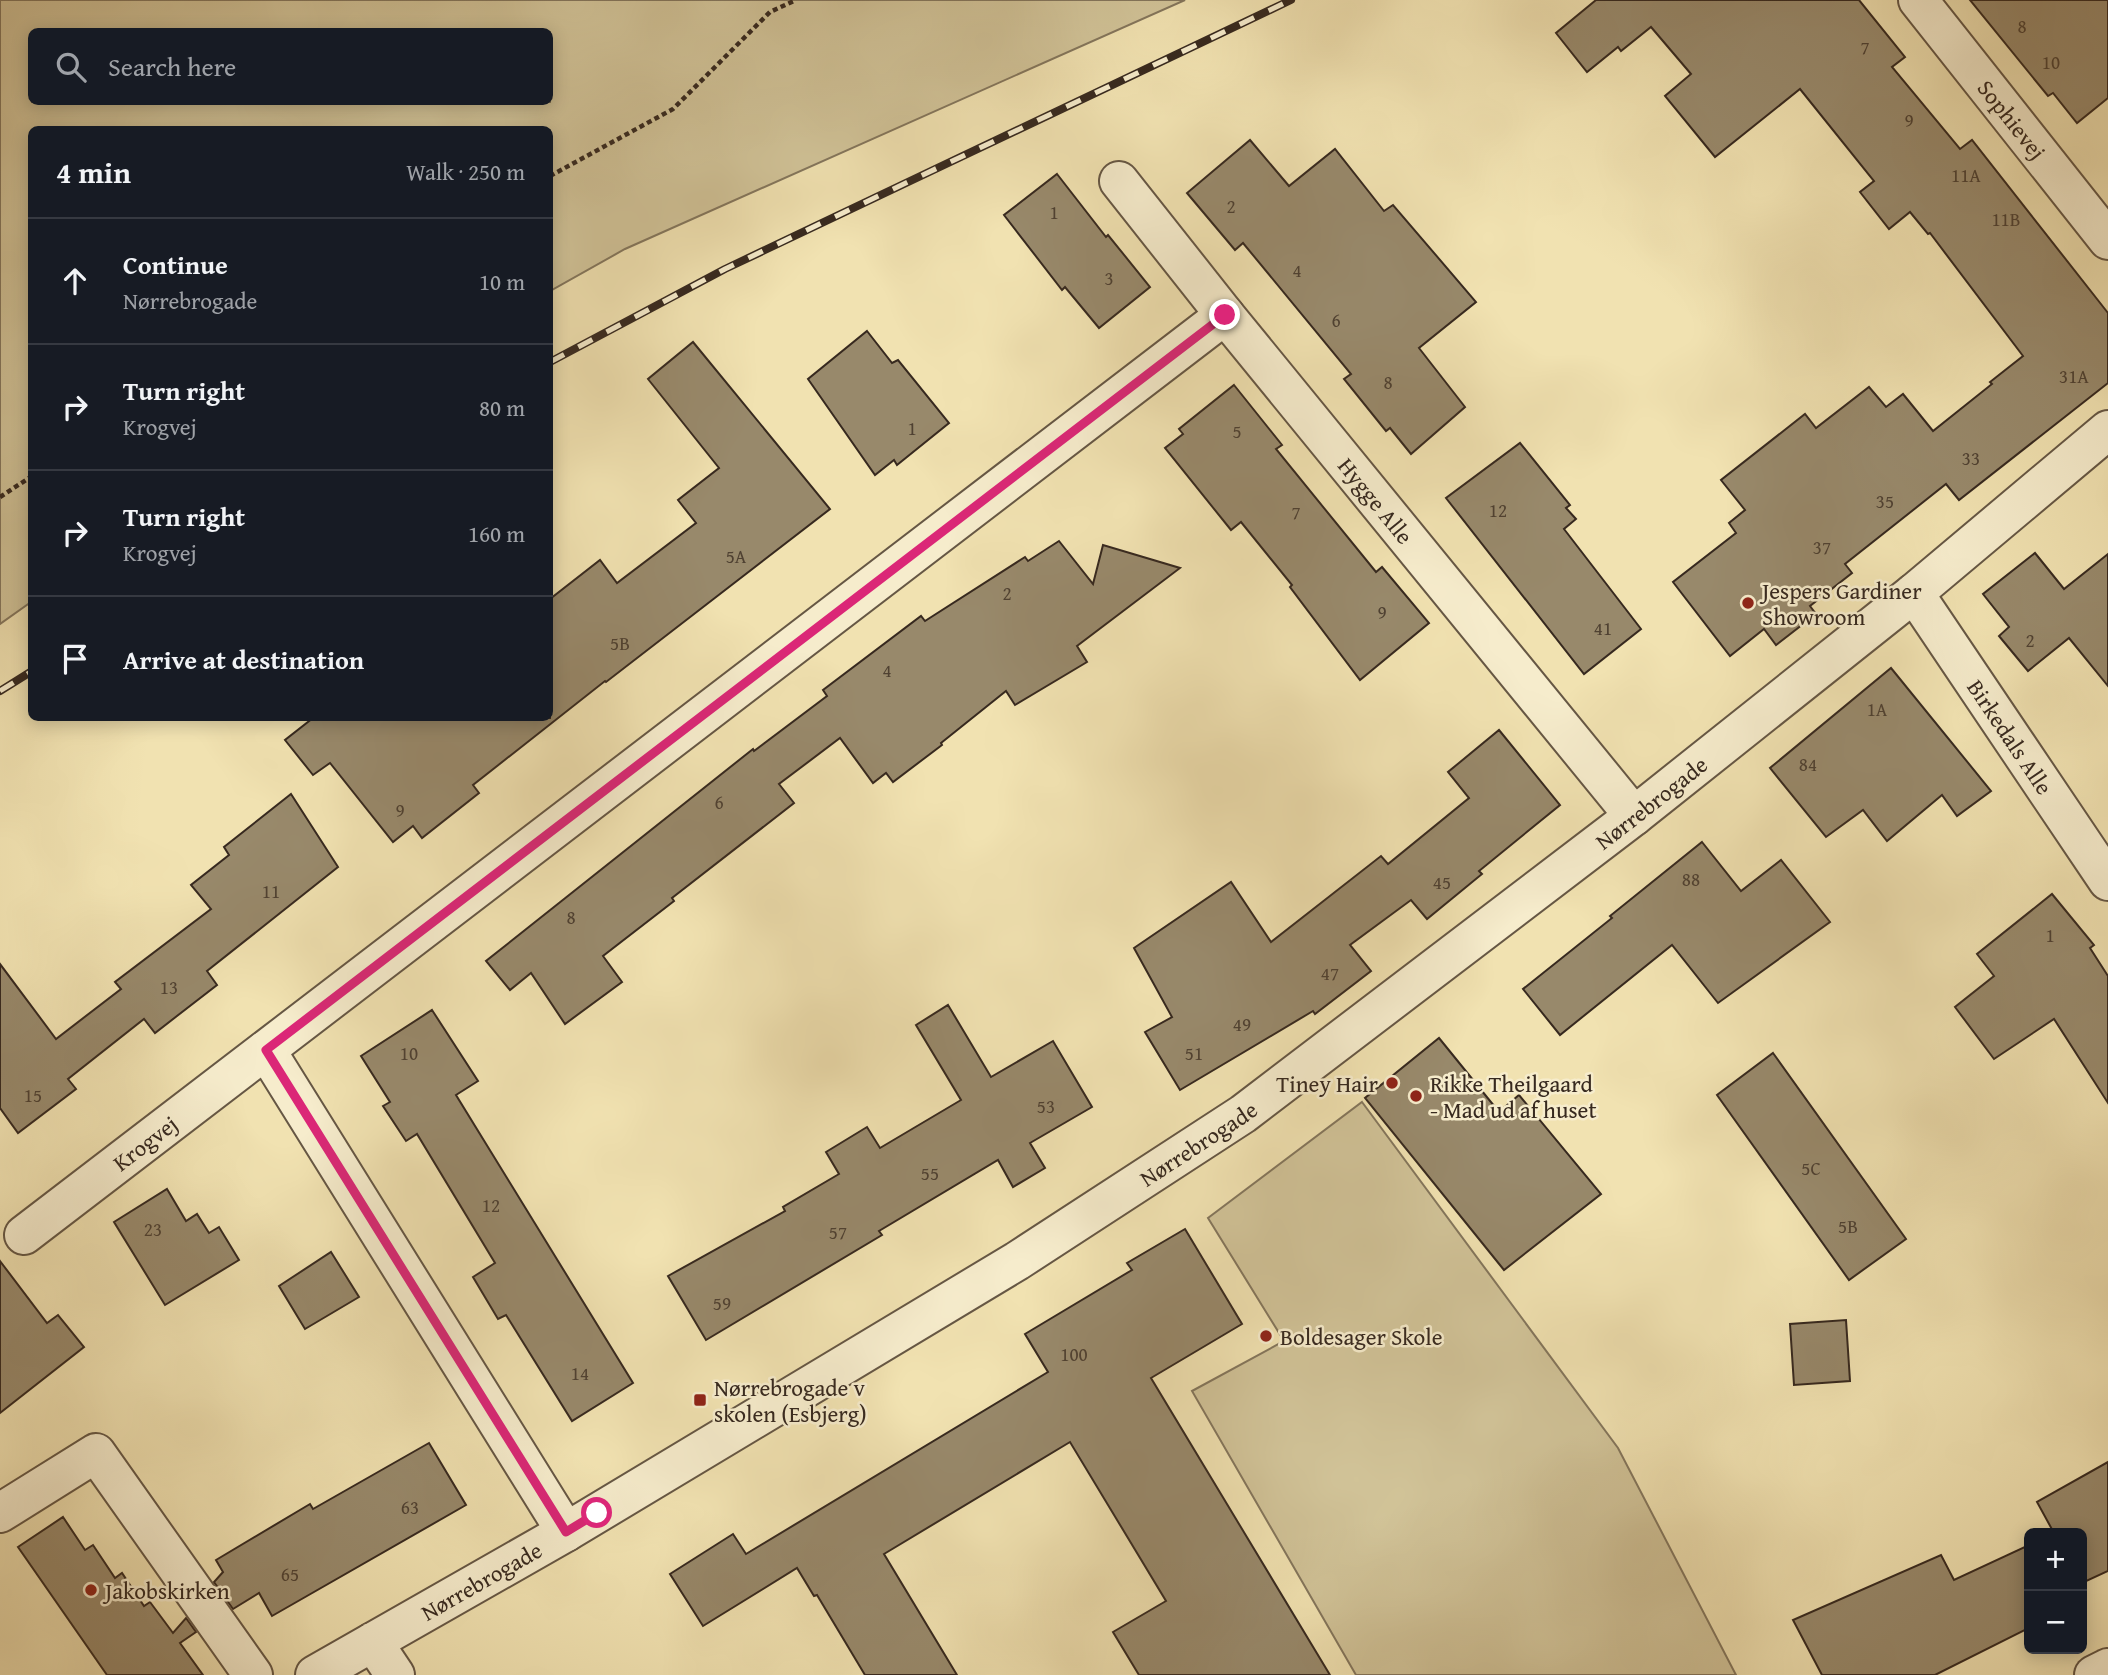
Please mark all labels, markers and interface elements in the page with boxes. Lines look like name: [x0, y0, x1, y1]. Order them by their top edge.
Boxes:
house number: 8: [2017, 12, 2027, 40]
search box: [28, 28, 553, 105]
house number: 7: [1860, 33, 1870, 61]
text: Search here: [108, 47, 236, 86]
icon: search: [52, 48, 90, 86]
house number: 10: [2042, 48, 2060, 76]
street label: Sophievej: [1970, 72, 2054, 166]
house number: 9: [1904, 106, 1914, 134]
text: 4 min: [56, 150, 131, 194]
text: Walk · 250 m: [406, 155, 525, 188]
house number: 11A: [1951, 161, 1981, 189]
house number: 2: [1226, 192, 1236, 220]
house number: 1: [1049, 198, 1059, 226]
house number: 11B: [1991, 205, 2021, 233]
text: Continue: [123, 245, 228, 284]
house number: 4: [1292, 256, 1302, 284]
icon: ahead: [56, 262, 94, 300]
house number: 3: [1104, 264, 1114, 292]
text: 10 m: [479, 265, 525, 298]
text: Nørrebrogade: [123, 284, 257, 317]
route end: [1209, 299, 1240, 330]
house number: 6: [1331, 306, 1341, 334]
house number: 31A: [2059, 362, 2089, 390]
house number: 8: [1383, 368, 1393, 396]
text: Turn right: [123, 371, 245, 410]
icon: right: [56, 388, 94, 426]
text: 80 m: [479, 391, 525, 424]
text: Krogvej: [123, 410, 197, 443]
house number: 1: [907, 414, 917, 442]
house number: 5: [1232, 417, 1242, 445]
house number: 33: [1962, 444, 1980, 472]
street label: Hygge Alle: [1331, 450, 1422, 551]
house number: 35: [1876, 487, 1894, 515]
house number: 12: [1489, 496, 1507, 524]
text: Turn right: [123, 497, 245, 536]
house number: 7: [1291, 498, 1301, 526]
icon: right: [56, 514, 94, 552]
text: 160 m: [468, 517, 525, 550]
house number: 37: [1813, 533, 1831, 561]
text: Krogvej: [123, 536, 197, 569]
house number: 5A: [726, 542, 747, 570]
place label: Jespers Gardiner Showroom: [1759, 574, 1922, 633]
house number: 2: [1002, 579, 1012, 607]
marker: Jespers Gardiner Showroom: [1740, 595, 1756, 611]
house number: 9: [1377, 598, 1387, 626]
house number: 41: [1594, 614, 1612, 642]
house number: 2: [2025, 626, 2035, 654]
house number: 5B: [610, 629, 630, 657]
icon: arrive: [56, 640, 94, 678]
text: Arrive at destination: [123, 640, 364, 679]
house number: 4: [882, 656, 892, 684]
street label: Birkedals Alle: [1960, 672, 2061, 801]
house number: 1A: [1867, 695, 1888, 723]
street label: Nørrebrogade: [1588, 748, 1714, 857]
house number: 84: [1799, 750, 1817, 778]
house number: 6: [714, 788, 724, 816]
house number: 9: [395, 796, 405, 824]
house number: 88: [1682, 865, 1700, 893]
house number: 45: [1433, 868, 1451, 896]
house number: 11: [262, 877, 280, 905]
house number: 8: [566, 903, 576, 931]
house number: 1: [2045, 921, 2055, 949]
house number: 47: [1321, 959, 1339, 987]
house number: 13: [160, 973, 178, 1001]
house number: 49: [1233, 1010, 1251, 1038]
house number: 10: [400, 1039, 418, 1067]
house number: 51: [1185, 1039, 1203, 1067]
place label: Tiney Hair: [1276, 1067, 1379, 1100]
place label: Rikke Theilgaard - Mad ud af huset: [1430, 1067, 1597, 1126]
marker: Tiney Hair: [1384, 1075, 1400, 1091]
house number: 15: [24, 1081, 42, 1109]
marker: Rikke Theilgaard - Mad ud af huset: [1408, 1088, 1424, 1104]
house number: 53: [1037, 1092, 1055, 1120]
street label: Nørrebrogade: [1133, 1093, 1264, 1194]
street label: Krogvej: [105, 1107, 184, 1178]
house number: 5C: [1801, 1154, 1821, 1182]
house number: 55: [921, 1159, 939, 1187]
house number: 12: [482, 1191, 500, 1219]
house number: 5B: [1838, 1212, 1858, 1240]
house number: 23: [144, 1215, 162, 1243]
house number: 57: [829, 1218, 847, 1246]
house number: 59: [713, 1289, 731, 1317]
place label: Boldesager Skole: [1280, 1320, 1443, 1353]
marker: Boldesager Skole: [1258, 1328, 1274, 1344]
house number: 100: [1060, 1340, 1088, 1368]
house number: 14: [571, 1359, 589, 1387]
place label: Nørrebrogade v skolen (Esbjerg): [714, 1371, 867, 1430]
marker: Nørrebrogade v skolen (Esbjerg): [692, 1392, 708, 1408]
house number: 63: [401, 1493, 419, 1521]
route start: [581, 1497, 612, 1528]
map controls: [2024, 1528, 2087, 1654]
button: +: [2024, 1528, 2087, 1591]
street label: Nørrebrogade: [414, 1533, 548, 1628]
house number: 65: [281, 1560, 299, 1588]
place label: Jakobskirken: [102, 1574, 230, 1607]
marker: Jakobskirken: [83, 1582, 99, 1598]
button: −: [2024, 1591, 2087, 1654]

